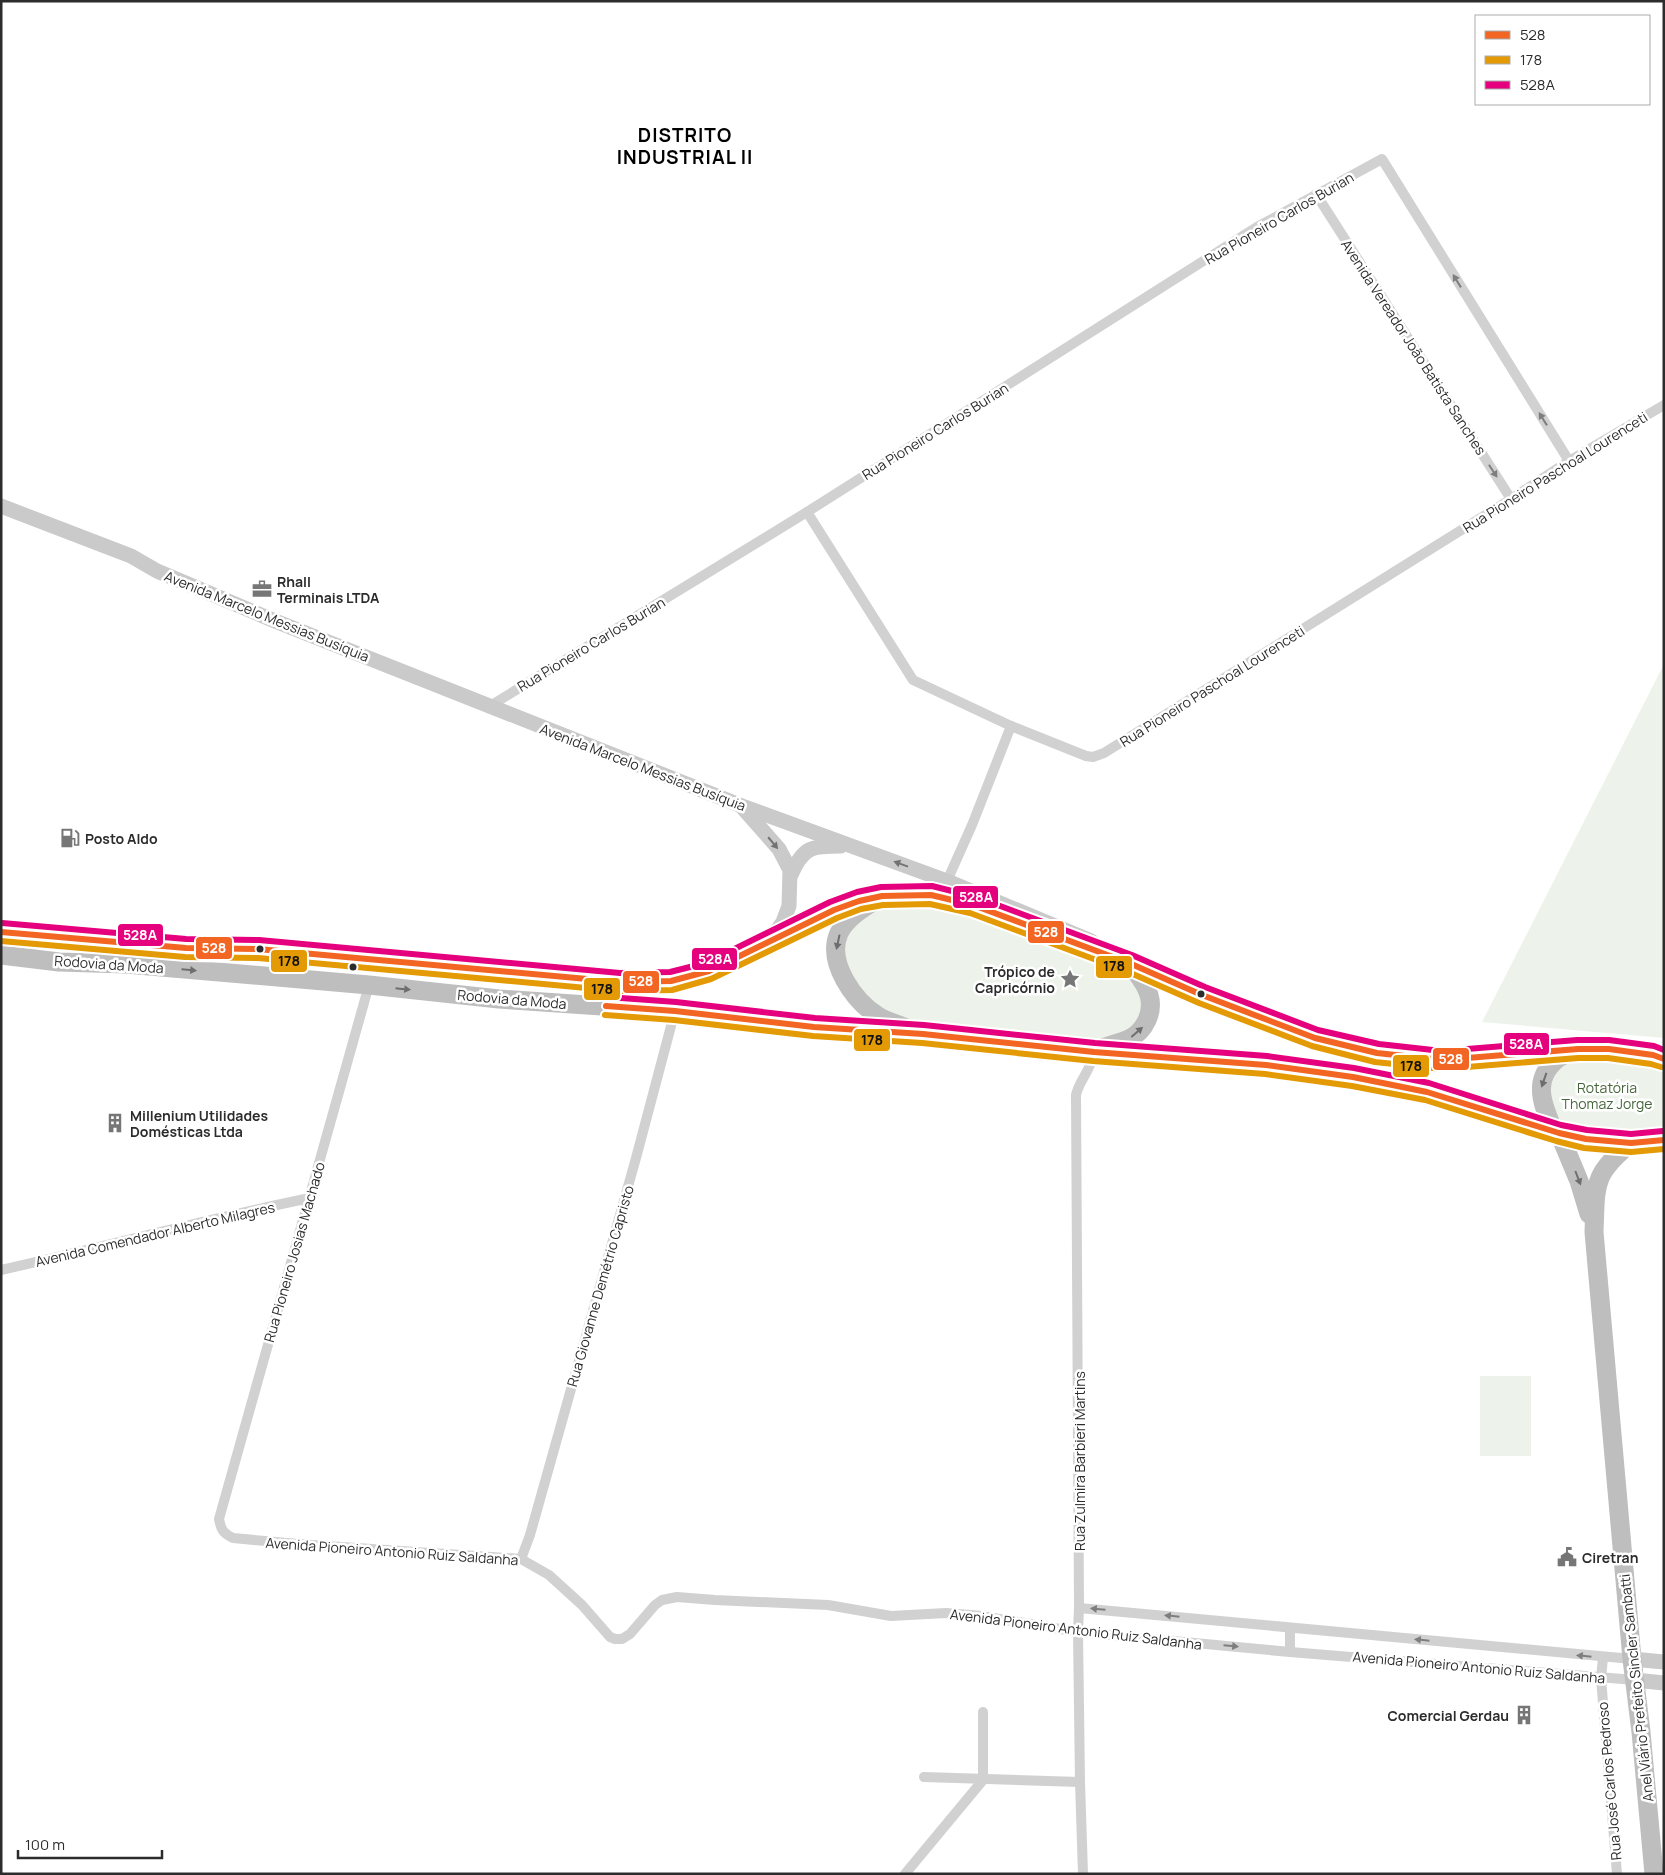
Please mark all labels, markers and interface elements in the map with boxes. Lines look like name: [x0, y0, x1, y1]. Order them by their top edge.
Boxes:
legend: [1475, 15, 1650, 105]
text: 528: [1520, 24, 1546, 45]
text: 178: [1520, 49, 1542, 70]
text: 528A: [1520, 74, 1555, 95]
district label: DISTRITO INDUSTRIAL II: [617, 122, 753, 170]
street label: Rua Pioneiro Carlos Burian: [1201, 167, 1357, 269]
street label: Avenida Vereador João Batista Sanches: [1337, 236, 1491, 458]
one-way arrow: [1453, 274, 1462, 288]
street label: Rua Pioneiro Carlos Burian: [858, 378, 1012, 484]
street label: Rua Pioneiro Paschoal Lourenceti: [1459, 407, 1651, 537]
one-way arrow: [1539, 413, 1548, 426]
one-way arrow: [1489, 465, 1498, 478]
street label: Avenida Marcelo Messias Busíquia: [162, 566, 372, 666]
place label: Rhall Terminais LTDA: [277, 572, 380, 607]
office icon: Rhall Terminais LTDA: [251, 578, 273, 600]
street label: Rua Pioneiro Carlos Burian: [514, 592, 668, 696]
street label: Rua Pioneiro Paschoal Lourenceti: [1116, 621, 1308, 751]
street label: Avenida Marcelo Messias Busíquia: [537, 719, 749, 815]
fuel station icon: Posto Aldo: [59, 827, 81, 849]
place label: Posto Aldo: [85, 829, 158, 848]
one-way arrow: [768, 836, 779, 849]
one-way arrow: [893, 860, 908, 868]
line badge: 528A: [952, 885, 999, 909]
text: 528A: [959, 887, 994, 906]
line badge: 528: [1027, 920, 1065, 944]
text: 528: [1034, 922, 1058, 941]
line badge: 528A: [117, 923, 164, 947]
text: 528A: [123, 925, 158, 944]
one-way arrow: [833, 934, 841, 950]
line badge: 528: [195, 936, 233, 960]
text: 528: [202, 938, 226, 957]
unlabelled marker: [255, 944, 265, 954]
line badge: 528A: [691, 947, 738, 971]
line badge: 178: [270, 949, 308, 973]
text: 528A: [698, 949, 733, 968]
street label: Rodovia da Moda: [54, 951, 164, 977]
text: 178: [278, 951, 300, 970]
line badge: 178: [1095, 955, 1133, 979]
text: 178: [1103, 956, 1125, 975]
unlabelled marker: [348, 962, 358, 972]
place label: Trópico de Capricórnio: [975, 962, 1055, 997]
one-way arrow: [181, 966, 197, 974]
place icon: Trópico de Capricórnio: [1059, 968, 1081, 990]
line badge: 528: [622, 970, 660, 994]
text: 528: [629, 971, 653, 990]
line badge: 178: [583, 977, 621, 1001]
text: 178: [591, 979, 613, 998]
one-way arrow: [396, 985, 412, 993]
street label: Rodovia da Moda: [457, 985, 567, 1013]
unlabelled marker: [1196, 989, 1206, 999]
one-way arrow: [1131, 1026, 1143, 1038]
line badge: 178: [853, 1028, 891, 1052]
text: 178: [861, 1030, 883, 1049]
line badge: 528A: [1503, 1032, 1550, 1056]
text: 528A: [1509, 1034, 1544, 1053]
line badge: 528: [1432, 1047, 1470, 1071]
text: 528: [1439, 1049, 1463, 1068]
line badge: 178: [1392, 1054, 1430, 1078]
text: 178: [1400, 1056, 1422, 1075]
one-way arrow: [1539, 1073, 1547, 1088]
park label: Rotatória Thomaz Jorge: [1562, 1078, 1652, 1113]
place label: Millenium Utilidades Domésticas Ltda: [130, 1106, 268, 1141]
building icon: Millenium Utilidades Domésticas Ltda: [104, 1112, 126, 1134]
street label: Rua Pioneiro Josias Machado: [259, 1160, 329, 1344]
one-way arrow: [1574, 1171, 1582, 1186]
street label: Rua Giovanne Demétrio Capristo: [562, 1183, 638, 1389]
street label: Avenida Comendador Alberto Milagres: [33, 1197, 277, 1271]
street label: Rua Zulmira Barbieri Martins: [1070, 1371, 1089, 1551]
street label: Avenida Pioneiro Antonio Ruiz Saldanha: [265, 1533, 519, 1569]
public building icon: Ciretran: [1556, 1546, 1578, 1568]
place label: Ciretran: [1582, 1548, 1638, 1567]
street label: Anel Viário Prefeito Sincler Sambatti: [1615, 1573, 1657, 1803]
street label: Avenida Pioneiro Antonio Ruiz Saldanha: [949, 1604, 1203, 1654]
one-way arrow: [1089, 1605, 1105, 1613]
one-way arrow: [1164, 1612, 1180, 1620]
one-way arrow: [1413, 1636, 1429, 1644]
one-way arrow: [1224, 1642, 1240, 1650]
street label: Avenida Pioneiro Antonio Ruiz Saldanha: [1352, 1646, 1606, 1688]
one-way arrow: [1575, 1652, 1591, 1660]
street label: Rua José Carlos Pedroso: [1593, 1701, 1625, 1861]
building icon: Comercial Gerdau: [1513, 1704, 1535, 1726]
place label: Comercial Gerdau: [1388, 1706, 1509, 1725]
scale bar: [18, 1828, 161, 1860]
text: 100 m: [25, 1834, 65, 1855]

